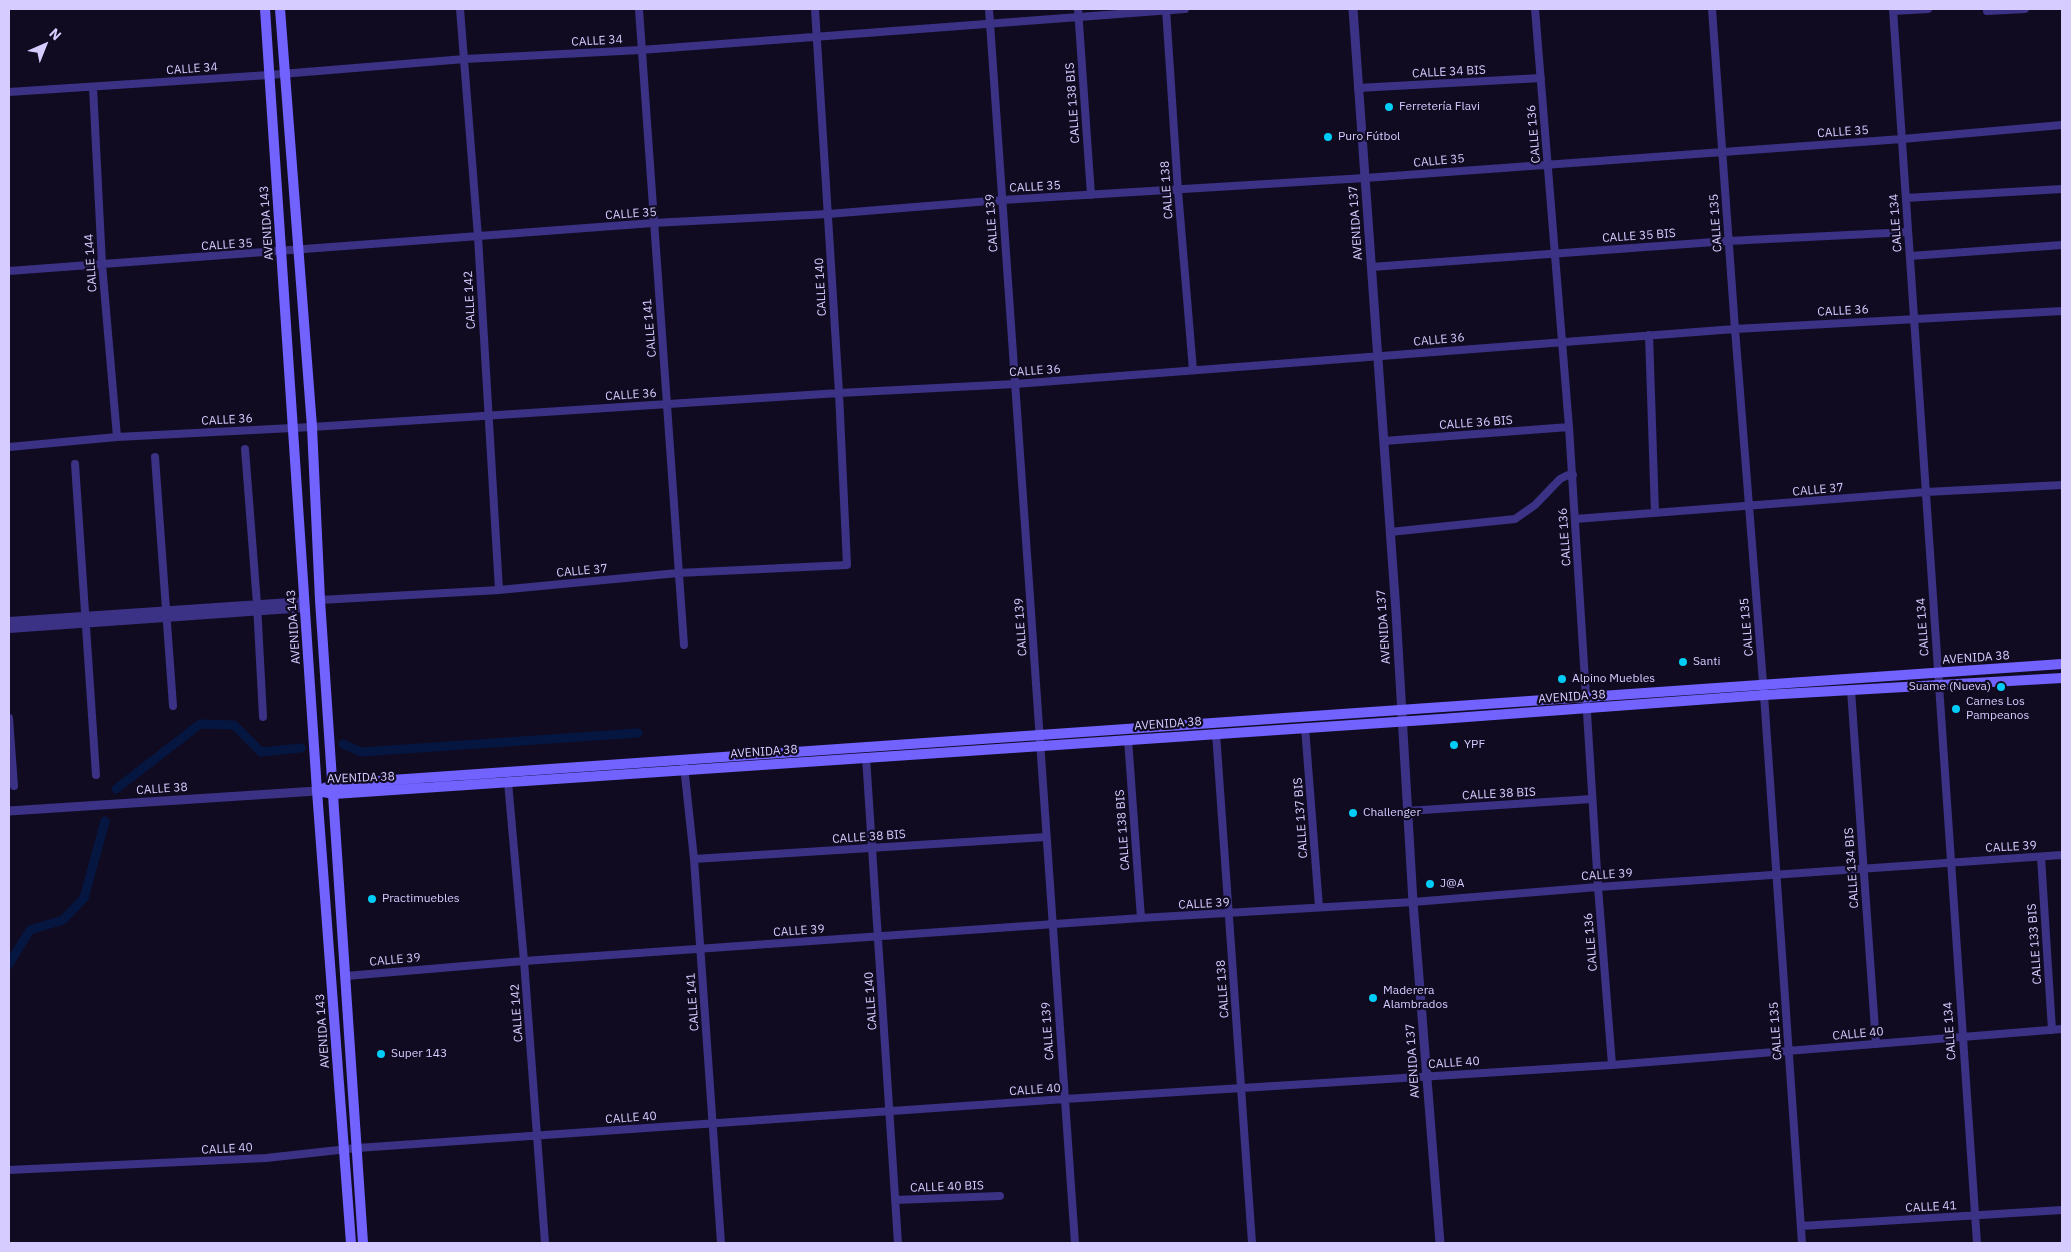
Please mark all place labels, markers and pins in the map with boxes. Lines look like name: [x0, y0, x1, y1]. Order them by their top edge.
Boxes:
place label: Ferretería Flavi: [1399, 100, 1480, 114]
marker: Ferretería Flavi: [1383, 101, 1395, 113]
place label: Puro Fútbol: [1338, 130, 1400, 144]
marker: Puro Fútbol: [1322, 131, 1334, 143]
place label: Santi: [1693, 655, 1720, 669]
marker: Santi: [1677, 656, 1689, 668]
place label: Alpino Muebles: [1572, 672, 1655, 686]
marker: Alpino Muebles: [1556, 673, 1568, 685]
place label: Suame (Nueva): [1909, 680, 1991, 694]
marker: Suame (Nueva): [1995, 681, 2007, 693]
place label: Carnes Los Pampeanos: [1966, 695, 2029, 723]
marker: Carnes Los Pampeanos: [1950, 703, 1962, 715]
place label: YPF: [1464, 738, 1485, 752]
marker: YPF: [1448, 739, 1460, 751]
place label: Challenger: [1363, 806, 1421, 820]
marker: Challenger: [1347, 807, 1359, 819]
place label: J@A: [1440, 877, 1464, 891]
marker: J@A: [1424, 878, 1436, 890]
place label: Practimuebles: [382, 892, 460, 906]
marker: Practimuebles: [366, 893, 378, 905]
place label: Maderera Alambrados: [1383, 984, 1448, 1012]
marker: Maderera Alambrados: [1367, 992, 1379, 1004]
place label: Super 143: [391, 1047, 447, 1061]
marker: Super 143: [375, 1048, 387, 1060]

